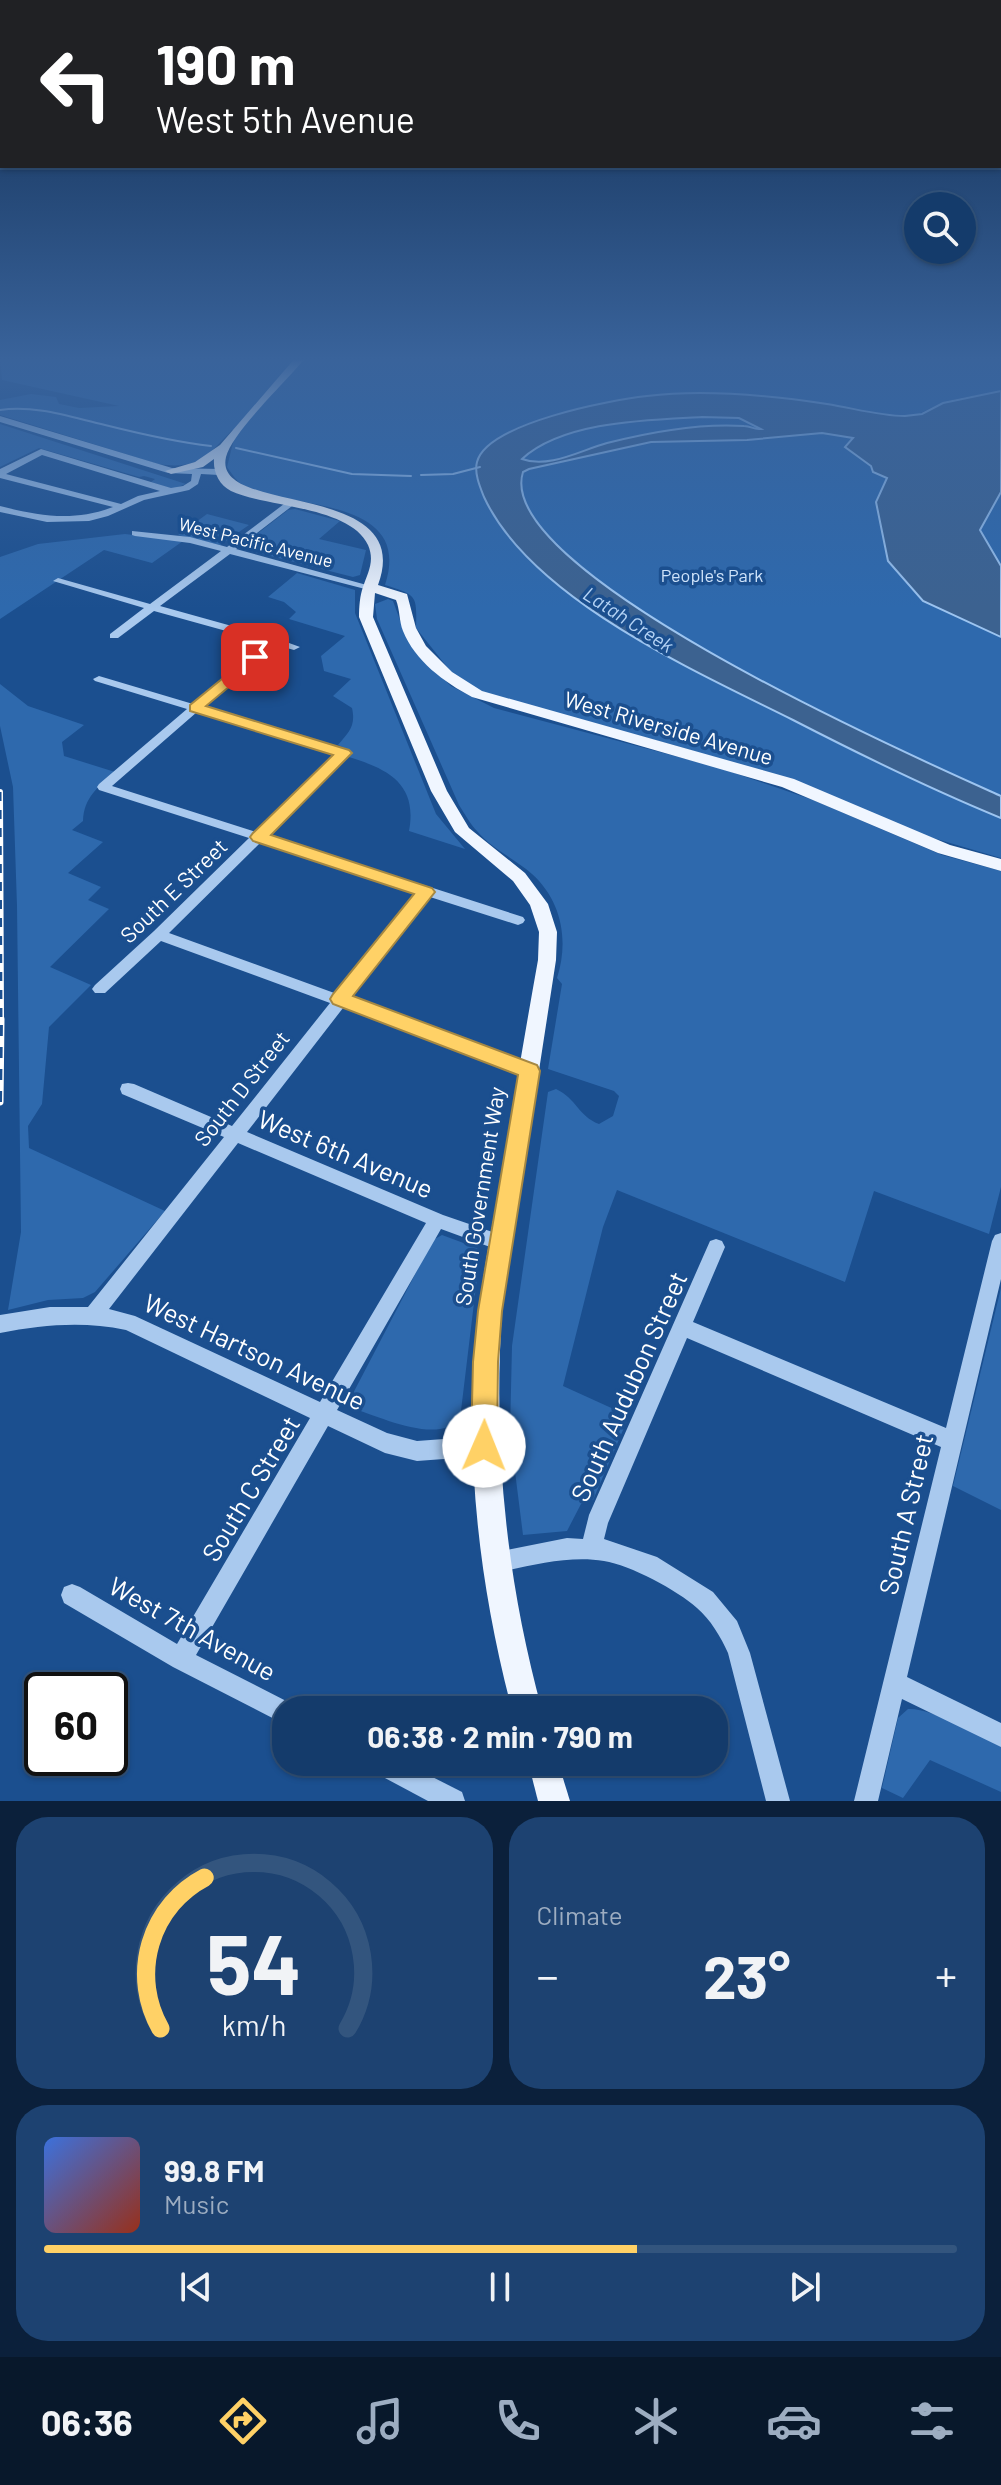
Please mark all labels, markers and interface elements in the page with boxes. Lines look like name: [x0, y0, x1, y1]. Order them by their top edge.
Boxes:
text: 190 m: [156, 29, 295, 96]
icon: left: [24, 32, 128, 136]
text: West 5th Avenue: [156, 97, 415, 140]
map controls: [904, 192, 976, 264]
button: search: [904, 192, 976, 264]
street label: West Pacific Avenue: [177, 512, 335, 572]
park label: People's Park: [661, 564, 763, 586]
water label: Latah Creek: [579, 581, 679, 657]
pin: [221, 623, 289, 691]
icon: arrive: [233, 635, 277, 679]
street label: West Riverside Avenue: [562, 685, 776, 769]
street label: South E Street: [114, 832, 232, 948]
street label: South D Street: [188, 1025, 294, 1151]
street label: South Government Way: [449, 1085, 509, 1307]
street label: West 6th Avenue: [254, 1102, 438, 1204]
street label: South Audubon Street: [563, 1266, 693, 1506]
street label: West Hartson Avenue: [139, 1286, 371, 1416]
position arrow: [442, 1404, 526, 1488]
street label: South C Street: [194, 1410, 306, 1566]
street label: South A Street: [871, 1431, 939, 1597]
street label: West 7th Avenue: [104, 1569, 282, 1687]
speed limit sign: 60: [24, 1672, 128, 1776]
text: 06:38 · 2 min · 790 m: [367, 1718, 633, 1754]
text: Climate: [537, 1899, 623, 1930]
text: 54: [207, 1912, 302, 2012]
text: 23°: [703, 1939, 791, 2011]
text: −: [537, 1948, 559, 2001]
text: +: [935, 1948, 957, 2001]
text: km/h: [222, 2007, 287, 2042]
text: 99.8 FM: [164, 2152, 264, 2188]
text: Music: [164, 2188, 229, 2219]
icon: previous: [174, 2265, 218, 2309]
icon: pause: [478, 2265, 522, 2309]
icon: next: [783, 2265, 827, 2309]
icon: directions: [215, 2393, 271, 2449]
icon: music: [352, 2393, 408, 2449]
icon: phone: [490, 2393, 546, 2449]
icon: climate: [628, 2393, 684, 2449]
icon: car: [766, 2393, 822, 2449]
icon: filters: [904, 2393, 960, 2449]
text: 06:36: [41, 2400, 133, 2443]

